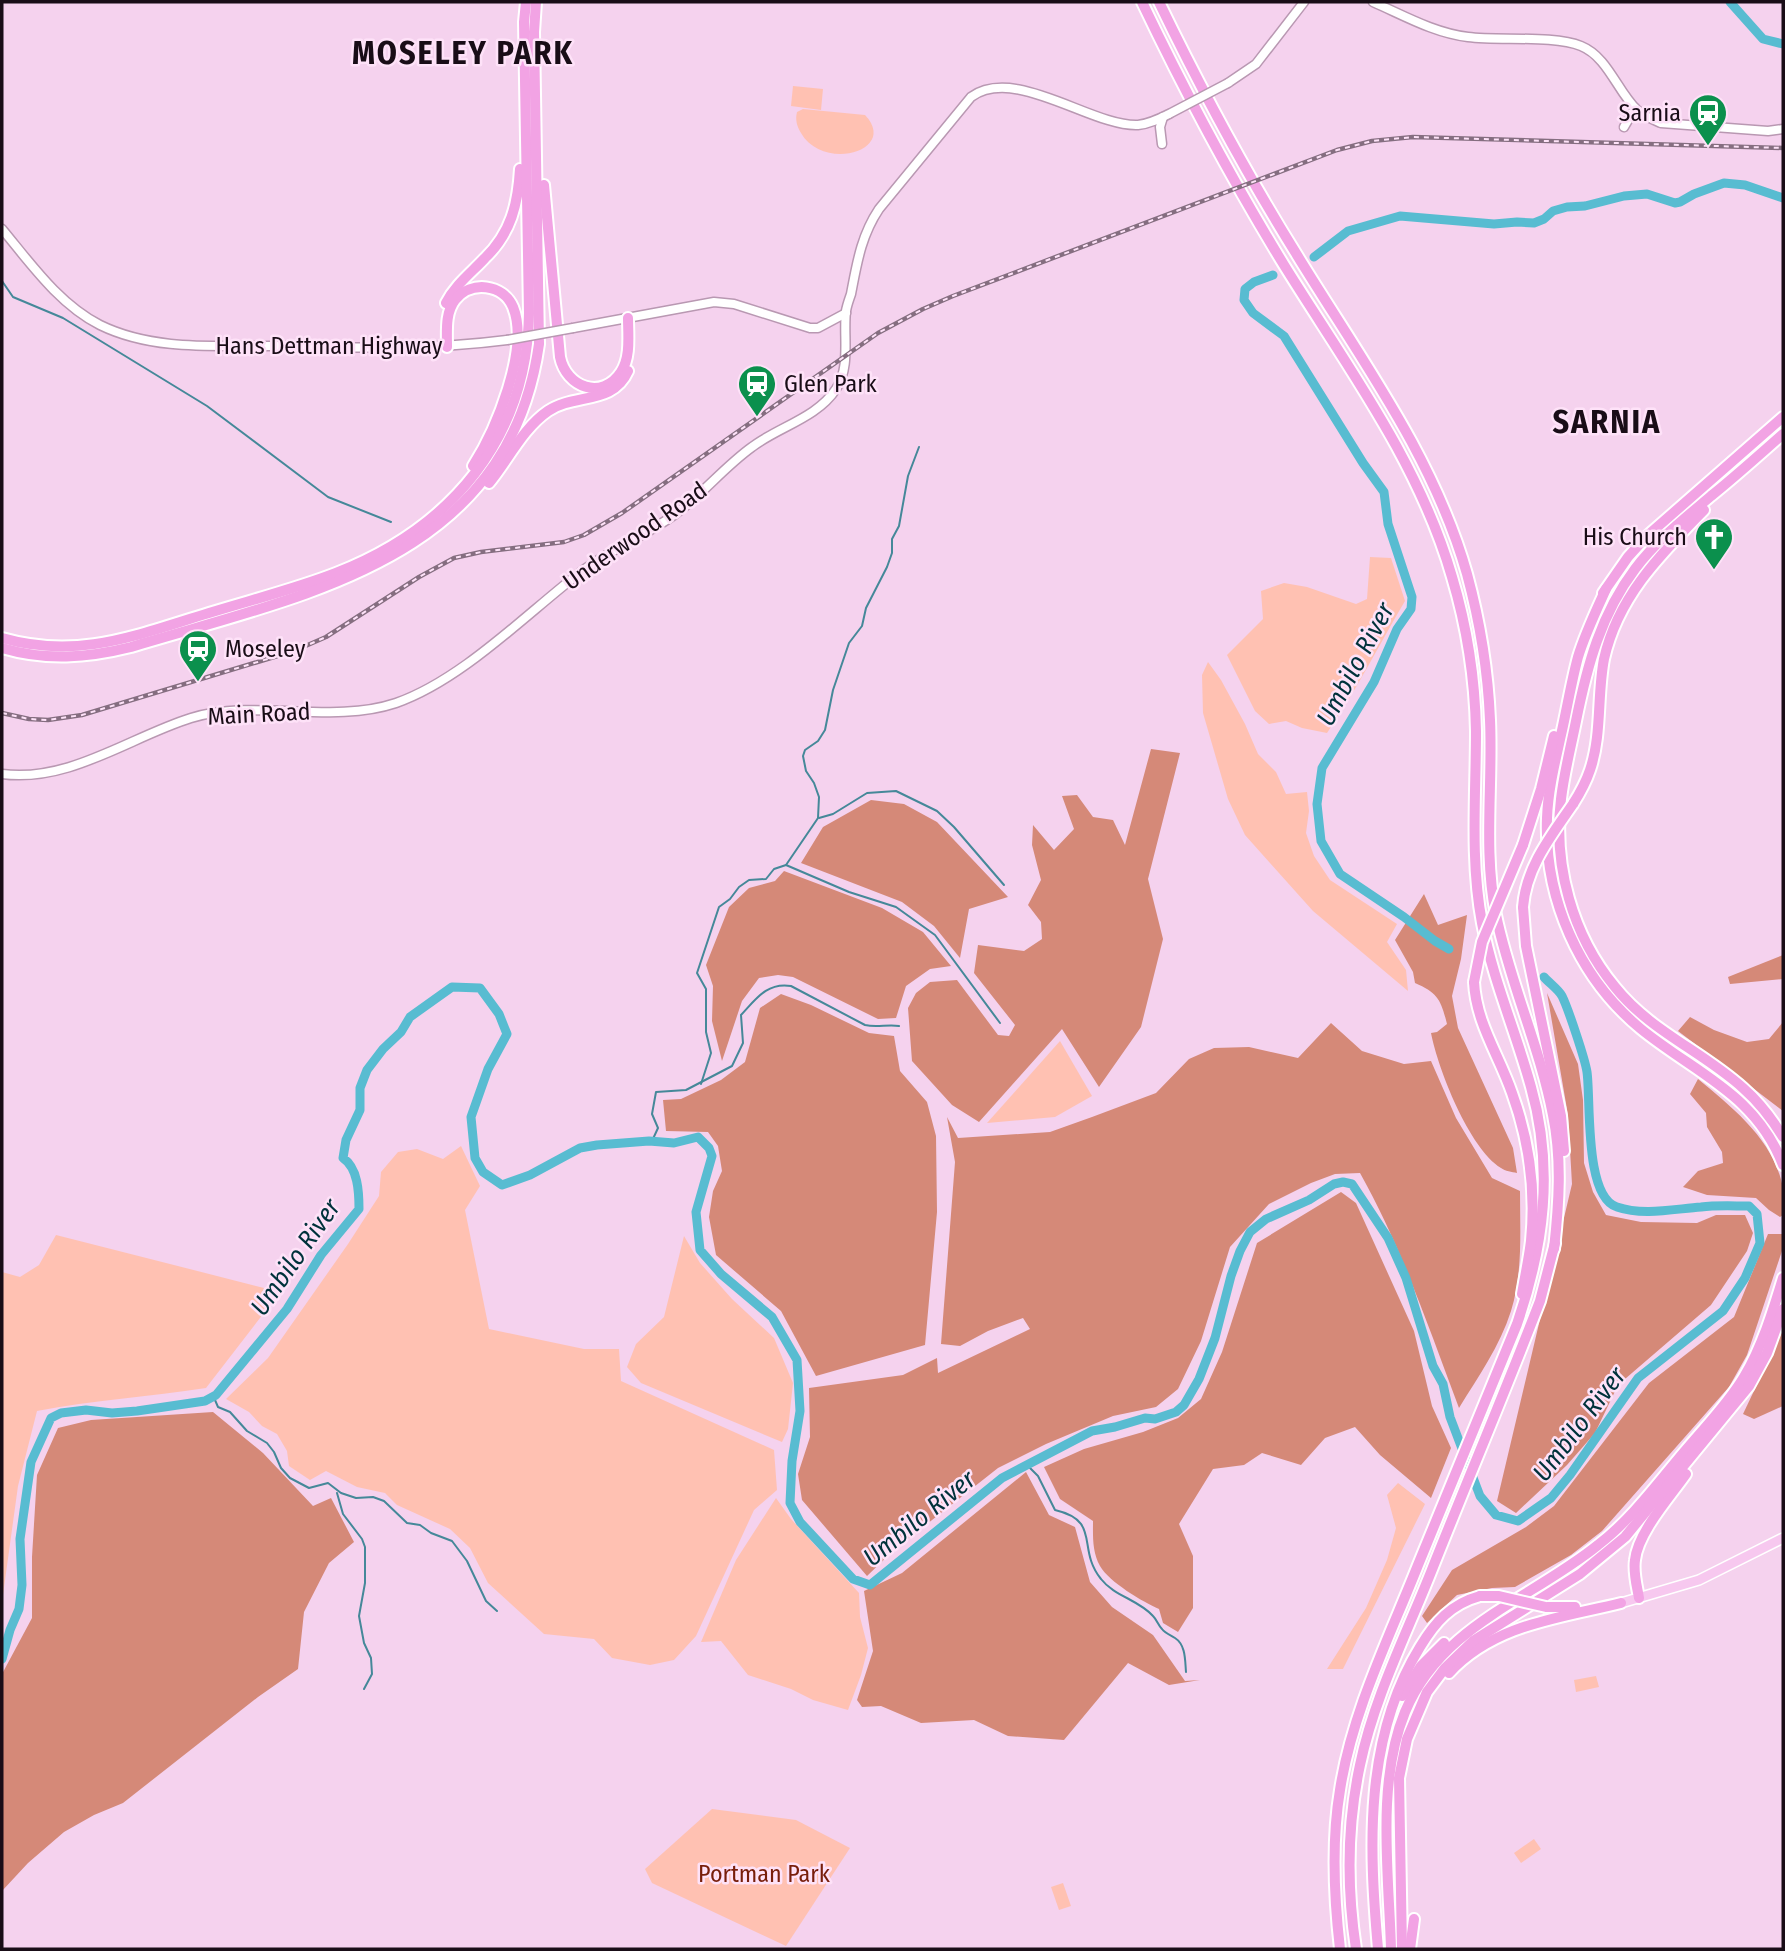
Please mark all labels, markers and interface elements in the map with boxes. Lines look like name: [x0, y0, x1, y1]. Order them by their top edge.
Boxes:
district label: MOSELEY PARK: [352, 34, 574, 72]
station icon: Sarnia: [1687, 92, 1729, 147]
place label: Sarnia: [1619, 99, 1681, 127]
street label: Hans Dettman Highway: [216, 332, 443, 360]
station icon: Glen Park: [736, 363, 778, 418]
place label: Glen Park: [784, 370, 878, 398]
district label: SARNIA: [1553, 403, 1661, 441]
street label: Underwood Road: [558, 476, 712, 596]
church icon: His Church: [1693, 516, 1735, 571]
place label: His Church: [1583, 523, 1687, 551]
water label: Umbilo River: [1310, 596, 1401, 731]
station icon: Moseley: [177, 628, 219, 683]
place label: Moseley: [225, 635, 306, 663]
street label: Main Road: [207, 697, 311, 731]
water label: Umbilo River: [244, 1192, 347, 1322]
water label: Umbilo River: [1526, 1360, 1633, 1488]
water label: Umbilo River: [857, 1463, 982, 1573]
park label: Portman Park: [698, 1860, 831, 1888]

